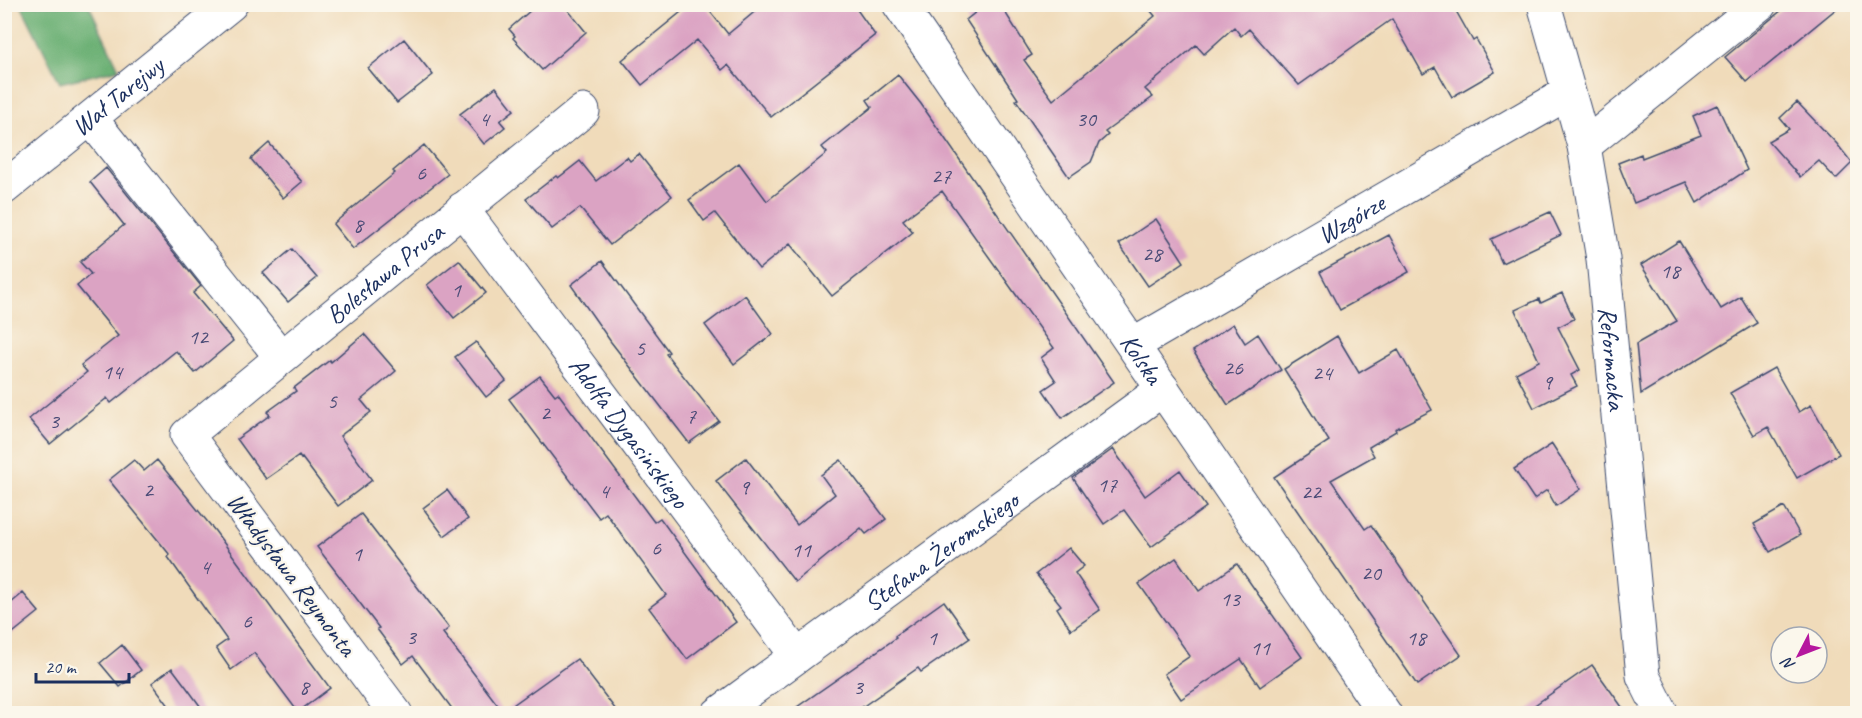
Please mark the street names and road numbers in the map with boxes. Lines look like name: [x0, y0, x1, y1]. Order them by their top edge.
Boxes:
street label: Wał Tarejwy: [65, 48, 172, 143]
street label: Wzgórze: [1312, 185, 1393, 251]
street label: Bolesława Prusa: [319, 215, 452, 332]
street label: Reformacka: [1591, 305, 1634, 413]
street label: Kolska: [1113, 327, 1171, 392]
street label: Adolfa Dygasińskiego: [561, 350, 697, 516]
street label: Stefana Żeromskiego: [857, 483, 1027, 619]
street label: Władysława Reymonta: [219, 486, 365, 664]

